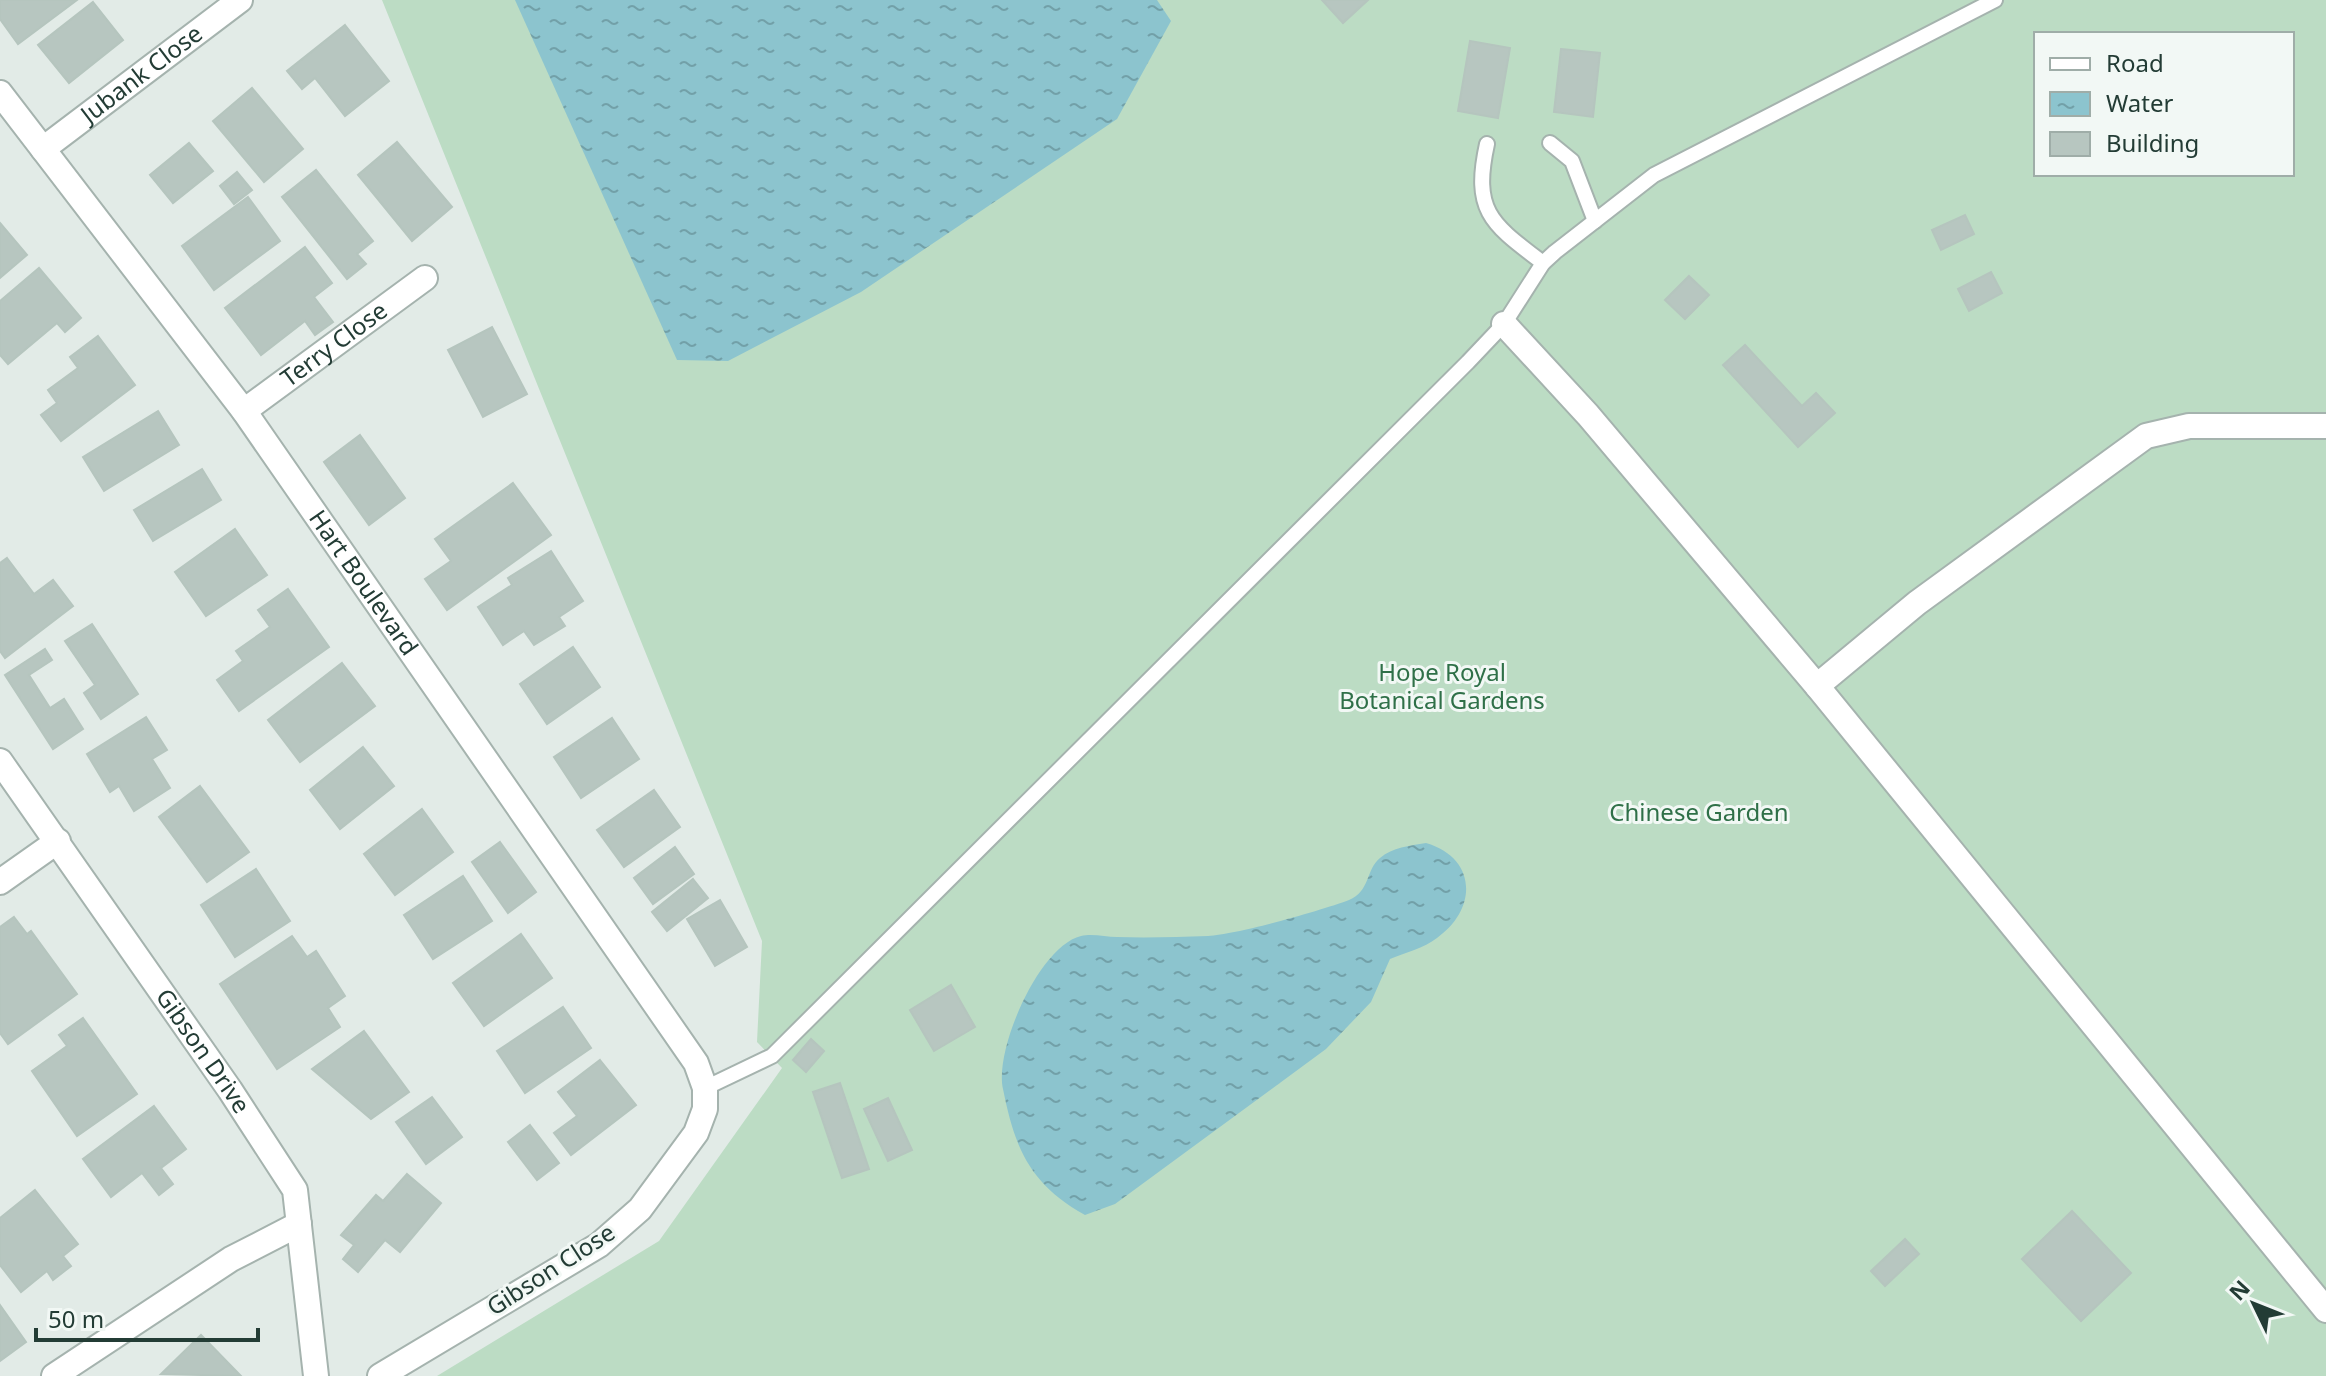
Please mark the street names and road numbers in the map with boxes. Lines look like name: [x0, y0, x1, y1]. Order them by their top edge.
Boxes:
street label: Jubank Close: [72, 16, 209, 131]
street label: Terry Close: [273, 293, 393, 394]
street label: Hart Boulevard: [302, 503, 426, 661]
street label: Gibson Drive: [149, 981, 259, 1119]
street label: Gibson Close: [480, 1215, 621, 1322]

